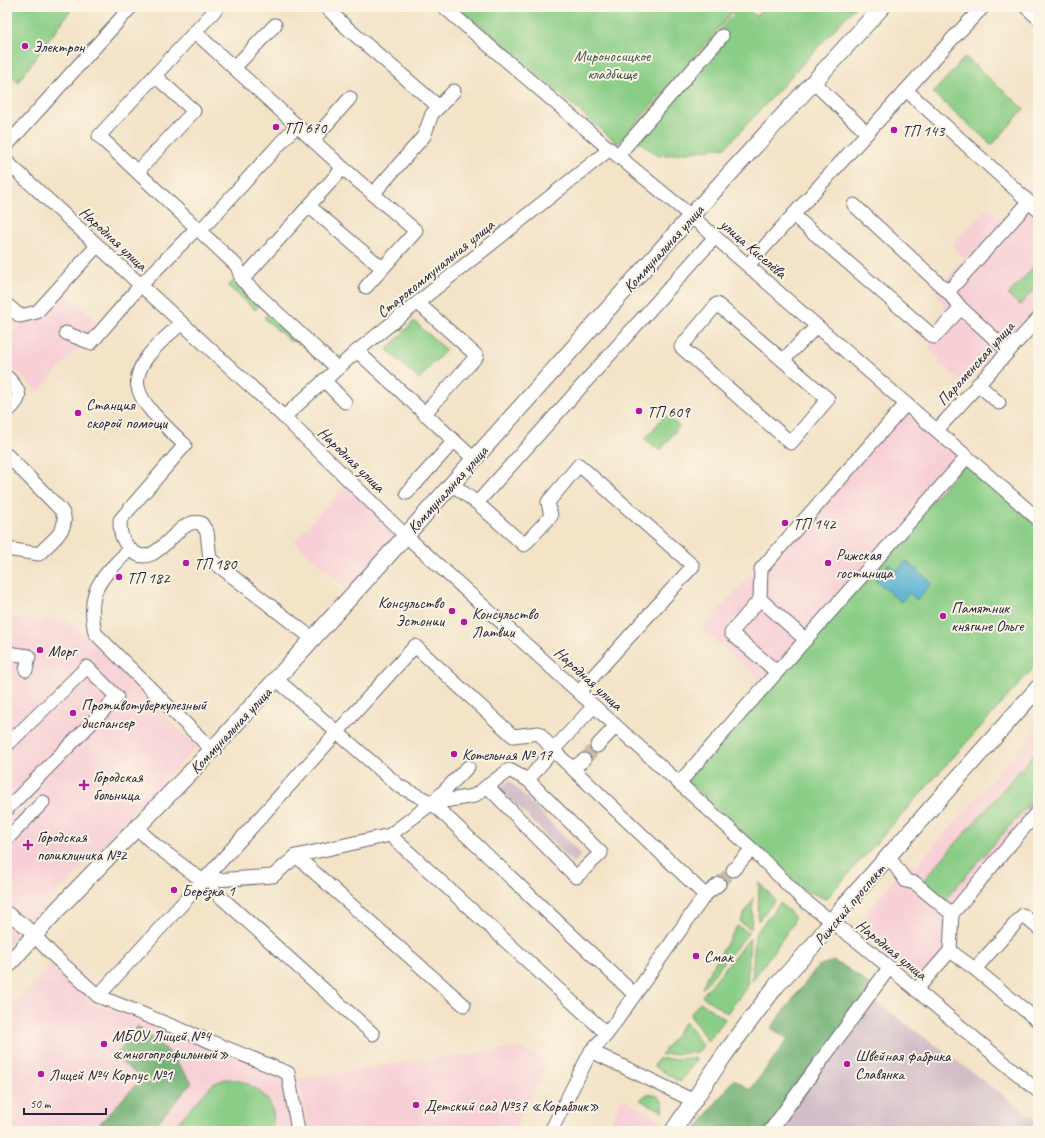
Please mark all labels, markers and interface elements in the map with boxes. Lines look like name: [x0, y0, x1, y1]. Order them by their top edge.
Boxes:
place label: Электрон: [33, 37, 86, 57]
marker: Электрон: [20, 41, 30, 51]
park label: Мироносицкое кладбище: [574, 46, 652, 84]
place label: ТП 670: [284, 118, 328, 138]
place label: ТП 143: [902, 121, 946, 141]
marker: ТП 670: [271, 122, 281, 132]
marker: ТП 143: [889, 125, 899, 135]
street label: Коммунальная улица: [619, 200, 709, 297]
street label: Народная улица: [75, 202, 152, 276]
street label: улица Киселёва: [715, 214, 791, 284]
street label: Старокоммунальная улица: [373, 215, 499, 322]
street label: Пароменская улица: [933, 316, 1020, 410]
place label: Станция скорой помощи: [86, 395, 168, 433]
place label: ТП 609: [647, 402, 691, 422]
marker: ТП 609: [634, 406, 644, 416]
marker: Станция скорой помощи: [73, 408, 83, 418]
street label: Народная улица: [314, 423, 390, 497]
street label: Коммунальная улица: [403, 441, 493, 538]
place label: ТП 142: [793, 514, 837, 534]
marker: ТП 142: [780, 518, 790, 528]
place label: Рижская гостиница: [836, 545, 894, 583]
place label: ТП 180: [194, 554, 238, 574]
marker: ТП 180: [181, 558, 191, 568]
marker: Рижская гостиница: [823, 558, 833, 568]
place label: ТП 182: [127, 568, 171, 588]
marker: ТП 182: [114, 572, 124, 582]
place label: Консульство Эстонии: [378, 593, 445, 631]
place label: Памятник княгине Ольге: [951, 598, 1025, 636]
place label: Консульство Латвии: [472, 604, 539, 642]
marker: Консульство Эстонии: [447, 606, 457, 616]
marker: Памятник княгине Ольге: [938, 611, 948, 621]
marker: Консульство Латвии: [459, 617, 469, 627]
place label: Морг: [48, 641, 78, 661]
street label: Народная улица: [550, 643, 628, 715]
marker: Морг: [35, 645, 45, 655]
street label: Коммунальная улица: [186, 682, 277, 778]
place label: Противотуберкулезный диспансер: [81, 695, 208, 733]
marker: Противотуберкулезный диспансер: [68, 708, 78, 718]
place label: Котельная № 17: [462, 745, 553, 765]
marker: Котельная № 17: [449, 749, 459, 759]
place label: Городская больница: [93, 767, 144, 805]
marker: Городская больница: [78, 779, 90, 791]
place label: Городская поликлиника №2: [37, 827, 128, 865]
marker: Городская поликлиника №2: [22, 839, 34, 851]
street label: Рижский проспект: [810, 859, 890, 950]
place label: Берёзка 1: [182, 881, 236, 901]
marker: Берёзка 1: [169, 885, 179, 895]
street label: Народная улица: [852, 915, 932, 985]
place label: Смак: [704, 947, 734, 967]
marker: Смак: [691, 951, 701, 961]
place label: МБОУ Лицей №4 «многопрофильный»: [112, 1026, 229, 1064]
marker: МБОУ Лицей №4 «многопрофильный»: [99, 1039, 109, 1049]
place label: Швейная фабрика Славянка: [855, 1046, 952, 1084]
marker: Швейная фабрика Славянка: [842, 1059, 852, 1069]
place label: Лицей №4 Корпус №1: [49, 1065, 173, 1085]
marker: Лицей №4 Корпус №1: [36, 1069, 46, 1079]
scale bar: [24, 1090, 106, 1116]
text: 50 m: [30, 1096, 52, 1112]
place label: Детский сад №37 «Кораблик»: [424, 1096, 599, 1116]
marker: Детский сад №37 «Кораблик»: [411, 1100, 421, 1110]

